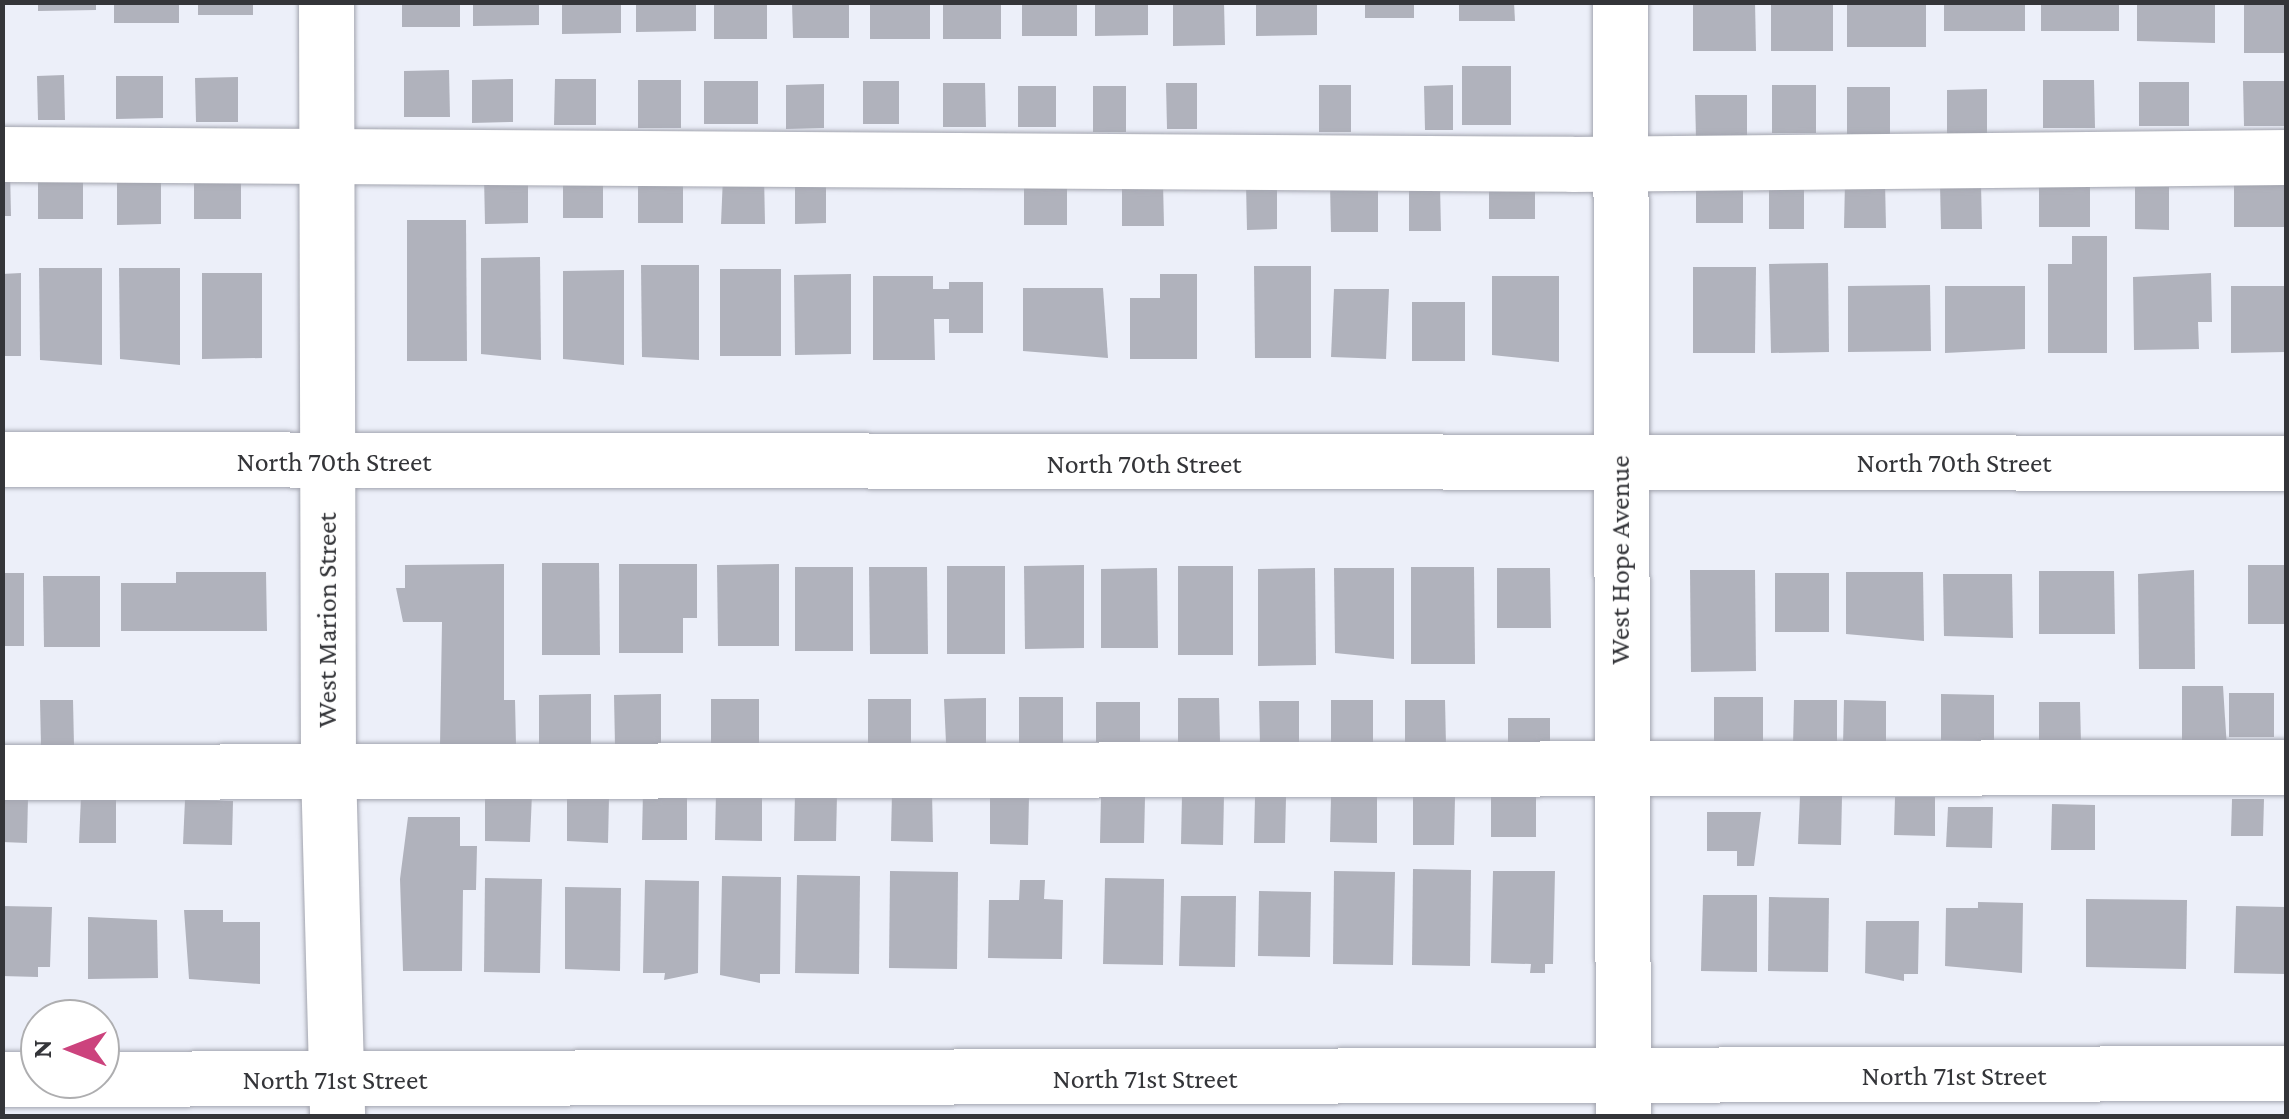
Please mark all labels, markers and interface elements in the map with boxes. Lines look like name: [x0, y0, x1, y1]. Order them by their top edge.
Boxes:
street label: North 70th Street: [236, 445, 432, 479]
street label: North 70th Street: [1856, 446, 2052, 480]
street label: North 70th Street: [1046, 447, 1242, 481]
street label: West Hope Avenue: [1603, 455, 1637, 665]
street label: West Marion Street: [310, 512, 344, 728]
north arrow: [20, 999, 120, 1099]
text: N: [26, 1039, 57, 1059]
street label: North 71st Street: [1862, 1059, 2046, 1093]
street label: North 71st Street: [1053, 1062, 1237, 1096]
street label: North 71st Street: [243, 1063, 427, 1097]

